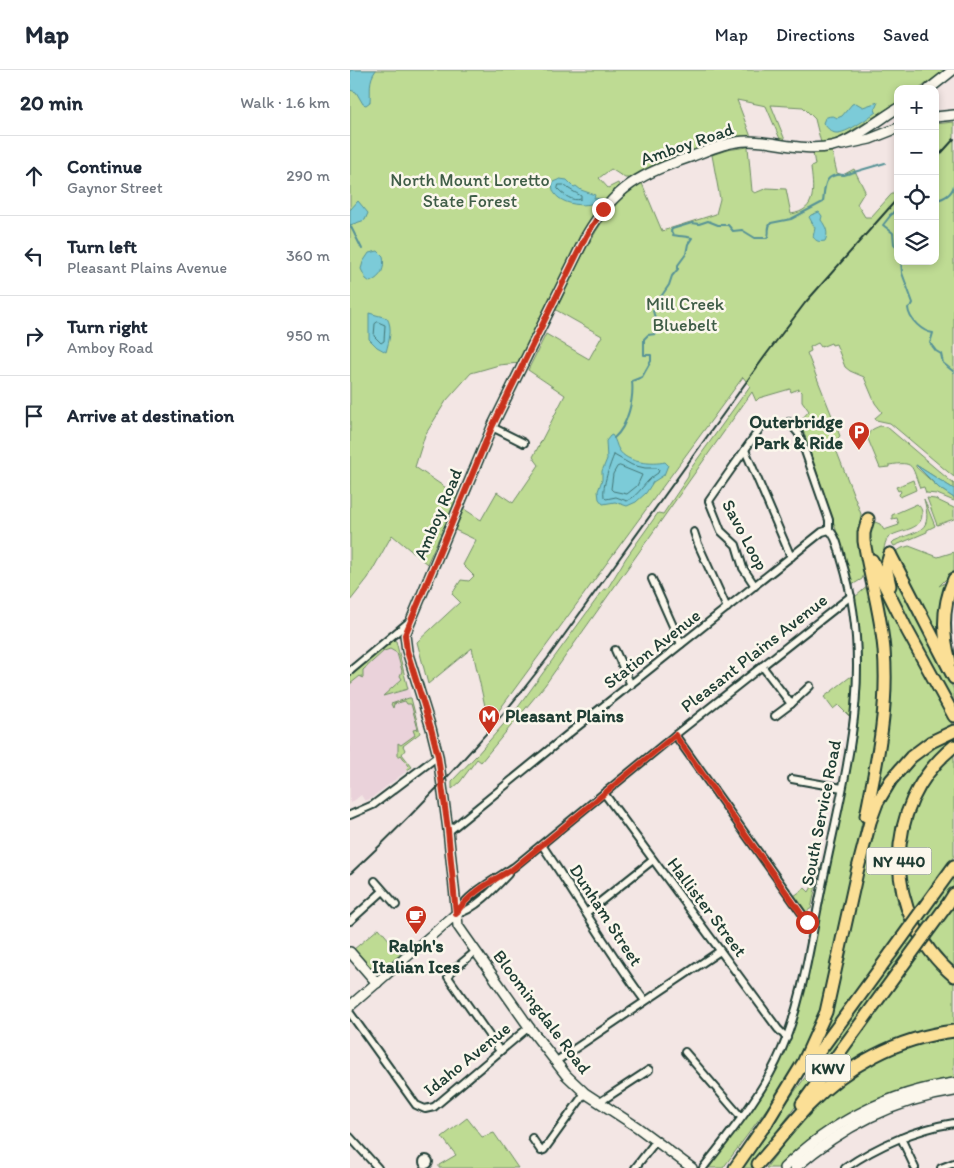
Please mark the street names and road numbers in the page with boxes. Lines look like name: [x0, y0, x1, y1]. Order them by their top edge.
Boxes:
street label: Amboy Road: [638, 118, 737, 170]
street label: Amboy Road: [409, 465, 467, 563]
street label: Savo Loop: [717, 496, 773, 574]
street label: Pleasant Plains Avenue: [676, 589, 832, 717]
street label: Station Avenue: [599, 604, 705, 694]
street label: South Service Road: [796, 738, 846, 888]
road number: NY 440: [866, 848, 932, 874]
street label: Hallister Street: [662, 853, 752, 961]
street label: Dunham Street: [565, 860, 647, 970]
street label: Bloomingdale Road: [488, 946, 596, 1078]
street label: Idaho Avenue: [419, 1017, 515, 1101]
road number: KWV: [806, 1054, 850, 1081]

